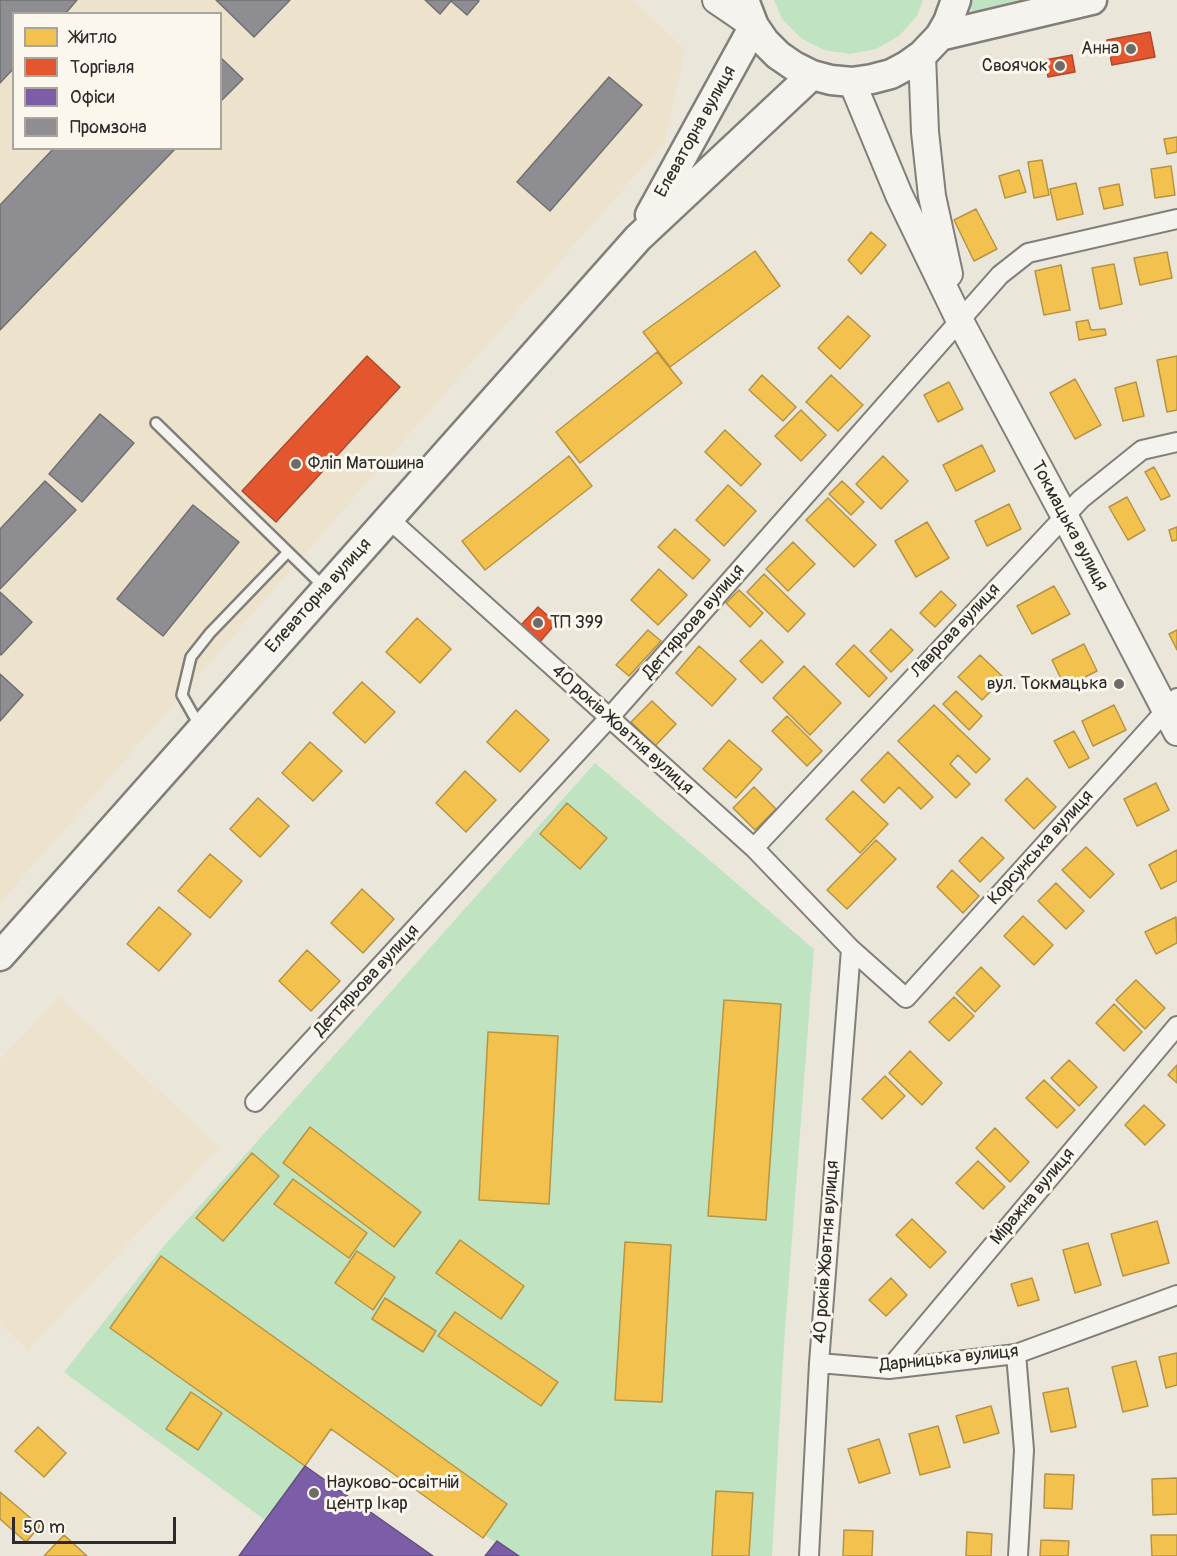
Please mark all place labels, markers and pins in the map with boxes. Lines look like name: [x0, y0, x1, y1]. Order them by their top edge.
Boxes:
place label: Анна: [1081, 38, 1119, 60]
marker: Анна: [1124, 42, 1138, 56]
place label: Своячок: [982, 55, 1048, 77]
marker: Своячок: [1053, 59, 1067, 73]
place label: Фліп Матошина: [308, 453, 424, 475]
marker: Фліп Матошина: [289, 457, 303, 471]
place label: ТП 399: [550, 612, 603, 634]
marker: ТП 399: [531, 616, 545, 630]
place label: вул. Токмацька: [987, 673, 1107, 695]
marker: вул. Токмацька: [1112, 677, 1126, 691]
place label: Науково-освітній центр Ікар: [326, 1472, 459, 1514]
marker: Науково-освітній центр Ікар: [307, 1486, 321, 1500]

